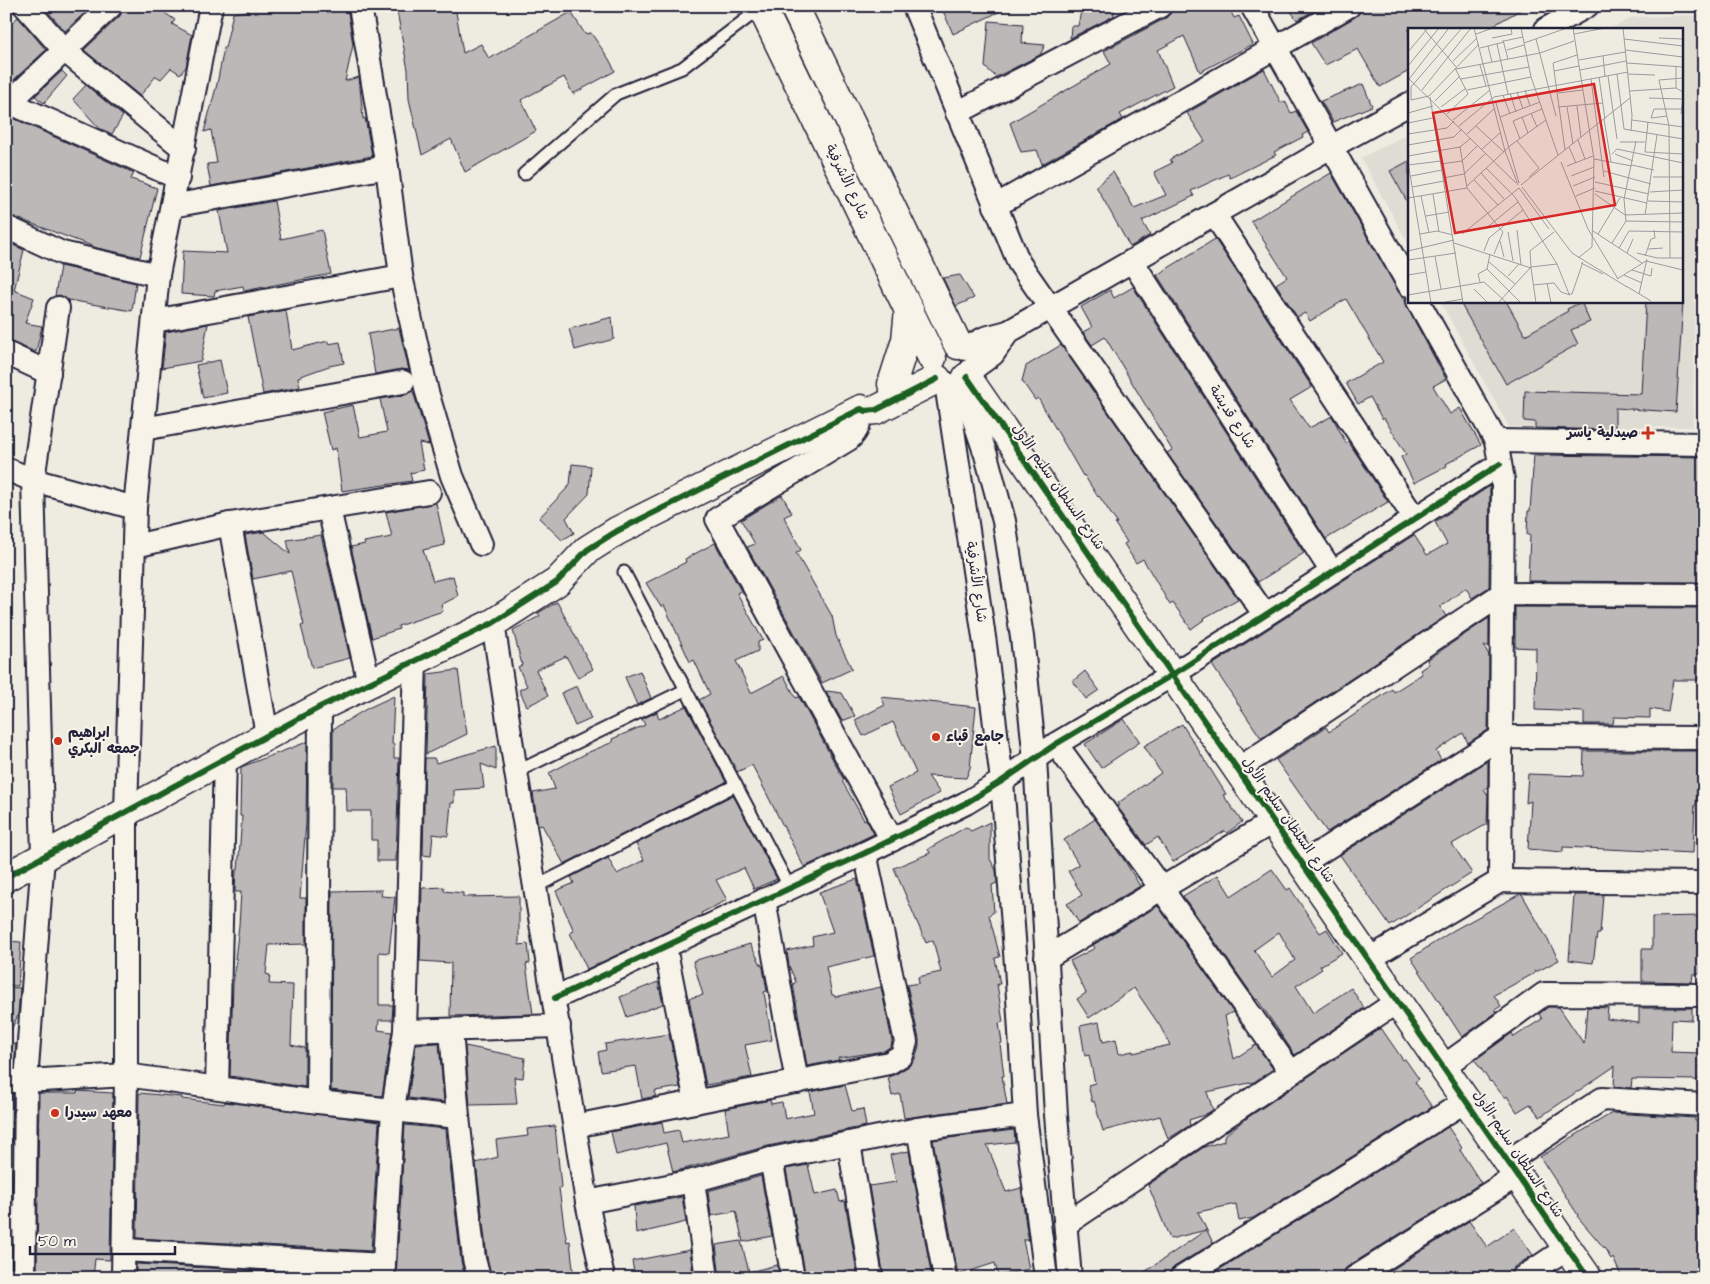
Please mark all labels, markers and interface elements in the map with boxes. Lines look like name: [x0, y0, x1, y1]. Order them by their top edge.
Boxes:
inset map: [1408, 28, 1682, 302]
street label: شارع الأشرفية: [820, 141, 874, 223]
street label: شارع قديشة: [1204, 381, 1260, 453]
street label: شارع السلطان سليم الأول: [1007, 420, 1109, 554]
place label: صيدلية ياسر: [1565, 423, 1638, 443]
marker: صيدلية ياسر: [1642, 427, 1654, 439]
street label: شارع الأشرفية: [960, 540, 992, 624]
place label: ابراهيم جمعه البكري: [68, 723, 139, 759]
place label: جامع قباء: [946, 727, 1004, 747]
marker: جامع قباء: [930, 731, 942, 743]
marker: ابراهيم جمعه البكري: [52, 735, 64, 747]
street label: شارع السلطان سليم الأول: [1237, 753, 1339, 887]
street label: شارع السلطان سليم الأول: [1468, 1086, 1568, 1222]
place label: معهد سيدرا: [65, 1103, 132, 1123]
marker: معهد سيدرا: [49, 1107, 61, 1119]
scale bar: [30, 1224, 175, 1256]
text: 50 m: [38, 1231, 76, 1252]

